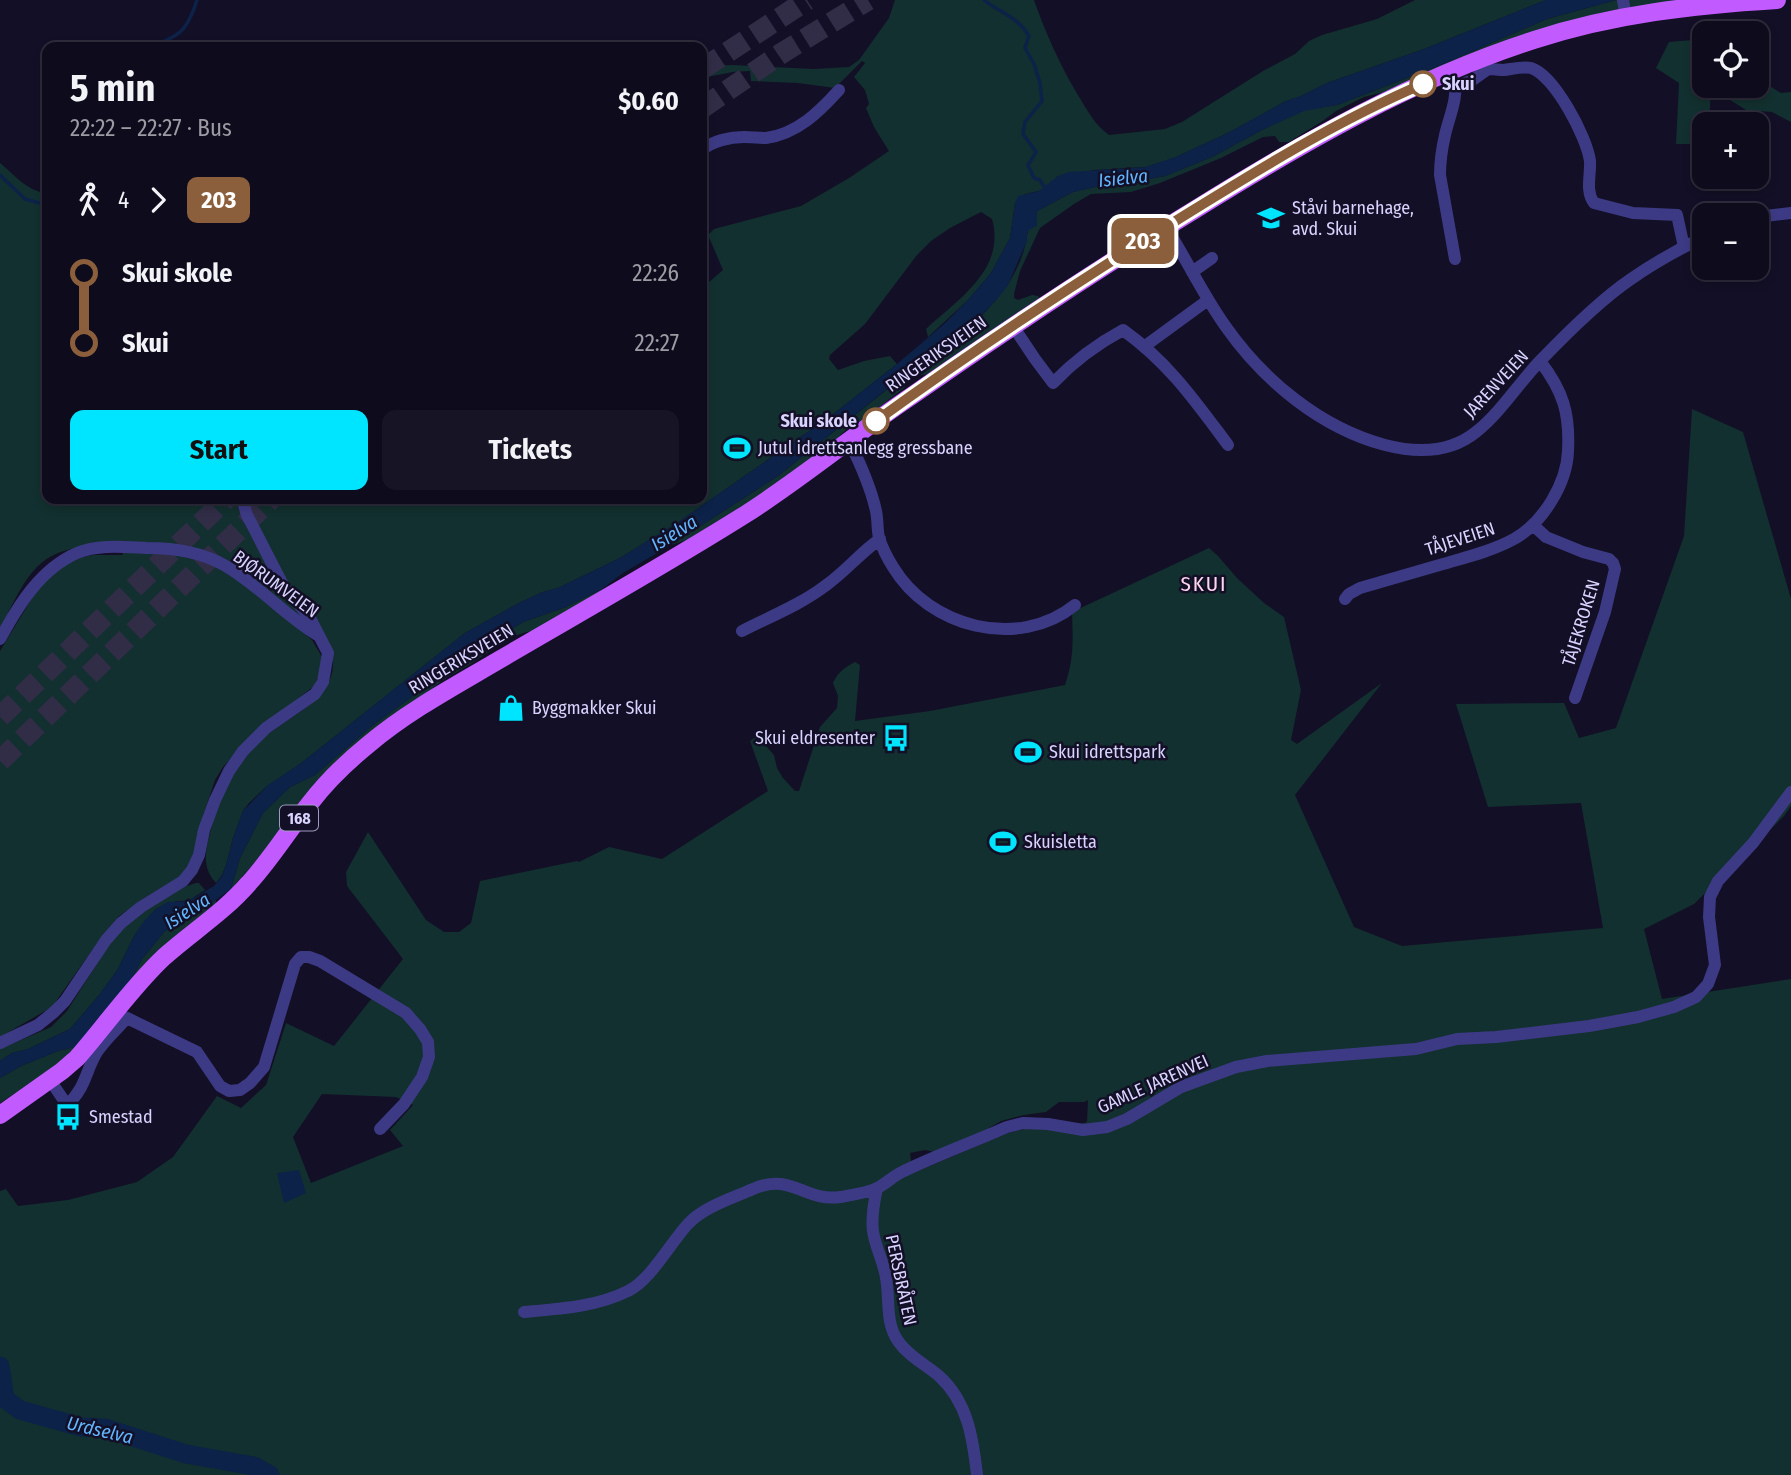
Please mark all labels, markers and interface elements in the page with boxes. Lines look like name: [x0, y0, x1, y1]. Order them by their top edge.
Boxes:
map controls: [1692, 21, 1769, 280]
button: locate: [1692, 21, 1769, 98]
text: 5 min: [70, 65, 155, 111]
marker: Skui: [1410, 71, 1436, 97]
place label: Skui: [1442, 73, 1474, 95]
text: $0.60: [618, 86, 679, 117]
button: +: [1692, 112, 1769, 189]
text: 22:22 – 22:27 · Bus: [70, 114, 232, 142]
water label: Isielva: [1097, 164, 1149, 192]
icon: walk: [70, 181, 108, 219]
icon: forward: [139, 181, 177, 219]
text: 4: [118, 186, 129, 214]
text: 203: [201, 186, 236, 214]
place label: Ståvi barnehage, avd. Skui: [1292, 197, 1414, 240]
school or university icon: Ståvi barnehage, avd. Skui: [1256, 203, 1286, 233]
button: −: [1692, 203, 1769, 280]
line badge: 203: [1103, 218, 1183, 264]
text: 203: [1125, 227, 1161, 255]
text: Skui skole: [122, 258, 232, 289]
text: 22:26: [632, 259, 679, 287]
street label: RINGERIKSVEIEN: [881, 311, 991, 397]
text: Skui: [122, 328, 169, 359]
text: 22:27: [635, 329, 679, 357]
street label: JARENVEIEN: [1459, 345, 1533, 423]
marker: Skui skole: [863, 408, 889, 434]
button: Start: [70, 410, 368, 490]
button: Tickets: [382, 410, 679, 490]
place label: Skui skole: [781, 410, 857, 432]
sports icon: Jutul idrettsanlegg gressbane: [722, 433, 752, 463]
place label: Jutul idrettsanlegg gressbane: [758, 437, 973, 459]
water label: Isielva: [647, 510, 701, 556]
street label: TÅJEVEIEN: [1422, 516, 1498, 561]
street label: BJØRUMVEIEN: [229, 546, 323, 622]
district label: SKUI: [1180, 571, 1228, 597]
street label: TÅJEKROKEN: [1556, 577, 1605, 669]
street label: RINGERIKSVEIEN: [405, 619, 517, 699]
shop icon: Byggmakker Skui: [496, 693, 526, 723]
place label: Byggmakker Skui: [532, 697, 657, 719]
bus stop icon: Skui eldresenter: [881, 723, 911, 753]
place label: Skui eldresenter: [755, 727, 876, 749]
sports icon: Skui idrettspark: [1013, 737, 1043, 767]
place label: Skui idrettspark: [1049, 741, 1166, 763]
road number: 168: [280, 806, 318, 831]
sports icon: Skuisletta: [988, 827, 1018, 857]
place label: Skuisletta: [1024, 831, 1097, 853]
water label: Isielva: [160, 888, 214, 934]
street label: GAMLE JARENVEI: [1094, 1050, 1212, 1118]
bus stop icon: Smestad: [53, 1102, 83, 1132]
place label: Smestad: [89, 1106, 153, 1128]
street label: PERSBRÅTEN: [881, 1232, 922, 1327]
water label: Urdselva: [65, 1411, 135, 1449]

